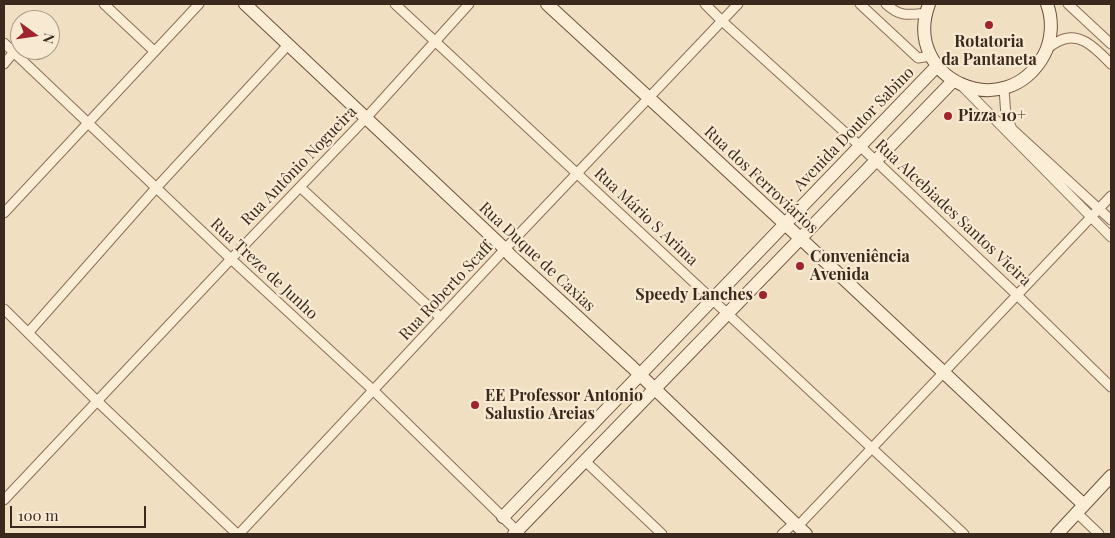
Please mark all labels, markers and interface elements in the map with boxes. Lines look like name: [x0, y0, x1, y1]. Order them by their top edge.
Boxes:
north arrow: [10, 10, 60, 60]
marker: Rotatoria da Pantaneta: [983, 19, 995, 31]
text: N: [39, 31, 60, 46]
place label: Rotatoria da Pantaneta: [941, 32, 1037, 70]
street label: Avenida Doutor Sabino: [790, 63, 918, 195]
street label: Rua Antônio Nogueira: [237, 102, 361, 230]
place label: Pizza 10+: [958, 106, 1026, 126]
marker: Pizza 10+: [942, 110, 954, 122]
street label: Rua dos Ferroviários: [700, 122, 822, 238]
street label: Rua Alcebiades Santos Vieira: [871, 136, 1035, 290]
street label: Rua Mário S Arima: [590, 164, 702, 270]
street label: Rua Duque de Caxias: [475, 198, 599, 316]
street label: Rua Treze de Junho: [206, 214, 322, 324]
street label: Rua Roberto Scaff: [395, 238, 497, 344]
place label: Conveniência Avenida: [810, 247, 910, 285]
marker: Conveniência Avenida: [794, 260, 806, 272]
place label: Speedy Lanches: [635, 285, 753, 305]
marker: Speedy Lanches: [757, 289, 769, 301]
place label: EE Professor Antonio Salustio Areias: [485, 386, 643, 424]
marker: EE Professor Antonio Salustio Areias: [469, 399, 481, 411]
scale bar: [12, 496, 149, 528]
text: 100 m: [18, 505, 59, 525]

